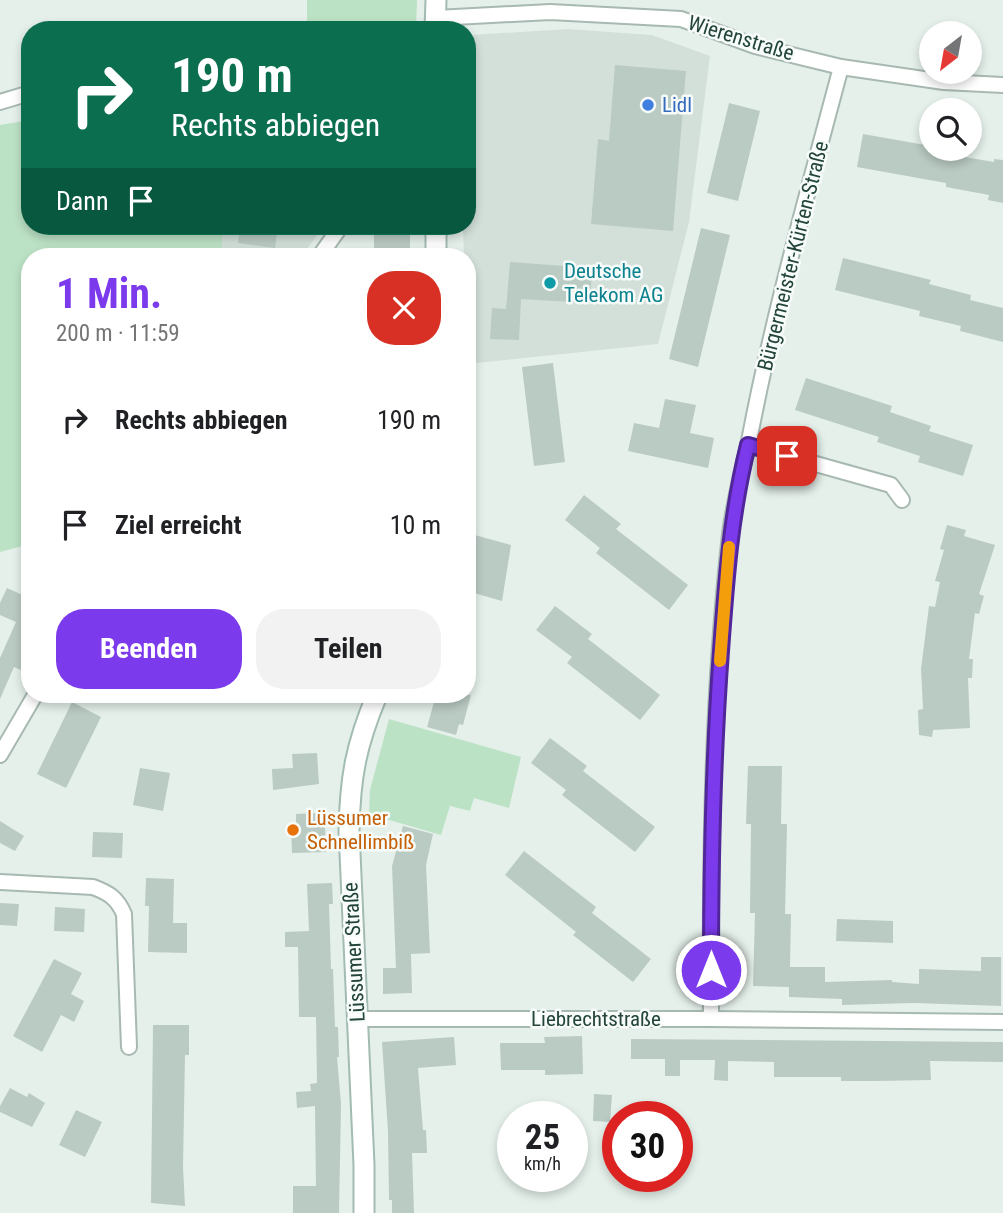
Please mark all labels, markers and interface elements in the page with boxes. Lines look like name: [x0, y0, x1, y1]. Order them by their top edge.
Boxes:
street label: Wierenstraße: [685, 11, 797, 66]
north arrow: [919, 21, 982, 84]
map controls: [919, 21, 982, 161]
text: 190 m: [171, 47, 293, 104]
icon: right: [56, 49, 147, 140]
place label: Lidl: [662, 93, 692, 117]
marker: Lidl: [640, 97, 656, 113]
button: search: [919, 98, 982, 161]
text: Rechts abbiegen: [171, 106, 380, 144]
street label: Bürgermeister-Kürten-Straße: [753, 139, 833, 373]
icon: arrive: [122, 182, 160, 220]
text: Dann: [56, 186, 108, 216]
place label: Deutsche Telekom AG: [564, 259, 663, 307]
text: 1 Min.: [56, 269, 162, 318]
button: close: [367, 271, 441, 345]
marker: Deutsche Telekom AG: [542, 275, 558, 291]
text: 200 m · 11:59: [56, 320, 180, 347]
icon: right: [56, 401, 94, 439]
text: Rechts abbiegen: [115, 405, 288, 435]
text: 190 m: [377, 405, 441, 435]
pin: [757, 426, 817, 486]
icon: arrive: [768, 437, 806, 475]
icon: arrive: [56, 506, 94, 544]
text: Ziel erreicht: [115, 510, 241, 540]
text: 10 m: [390, 510, 441, 540]
button: Beenden: [56, 609, 242, 689]
button: Teilen: [256, 609, 441, 689]
place label: Lüssumer Schnellimbiß: [307, 806, 414, 854]
marker: Lüssumer Schnellimbiß: [285, 822, 301, 838]
street label: Lüssumer Straße: [338, 881, 370, 1022]
position arrow: [674, 933, 748, 1007]
street label: Liebrechtstraße: [531, 1007, 661, 1031]
speed limit sign: 30: [602, 1101, 693, 1192]
text: 25: [525, 1117, 560, 1158]
text: km/h: [524, 1153, 561, 1174]

